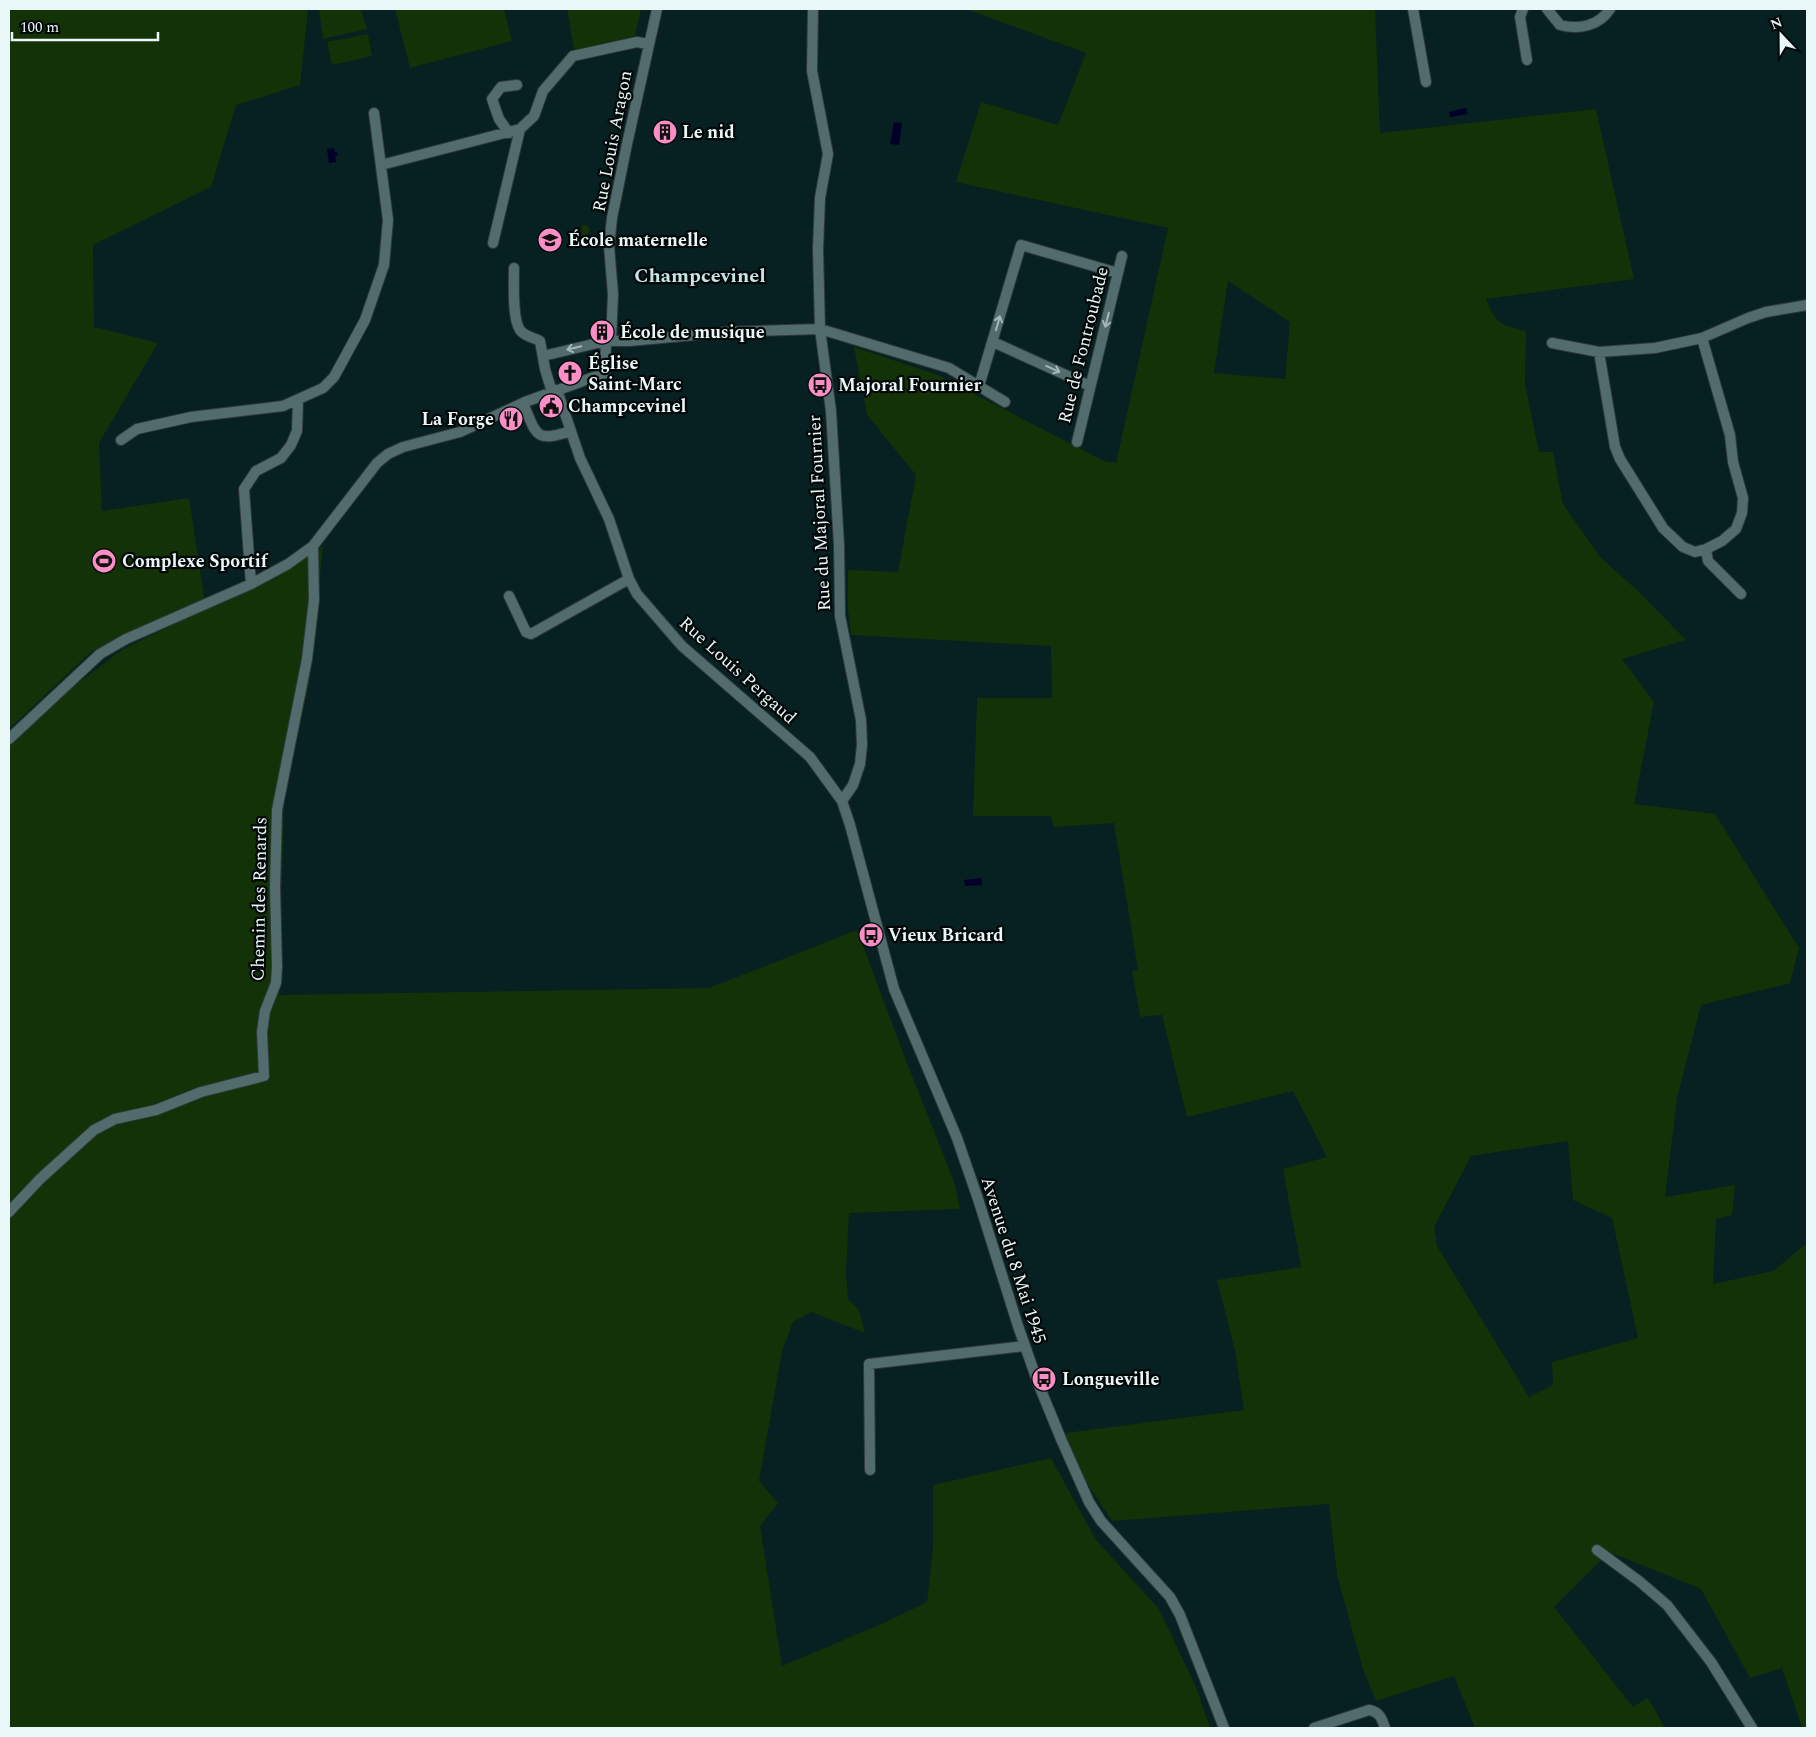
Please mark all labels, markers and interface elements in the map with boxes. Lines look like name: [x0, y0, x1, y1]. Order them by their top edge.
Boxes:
scale bar: [12, 10, 159, 42]
north arrow: [1756, 10, 1806, 60]
text: N: [1767, 12, 1786, 35]
text: 100 m: [20, 16, 59, 39]
street label: Rue Louis Aragon: [586, 68, 639, 214]
building icon: Le nid: [652, 119, 678, 145]
place label: Le nid: [682, 119, 735, 146]
school or university icon: École maternelle: [537, 227, 563, 253]
place label: École maternelle: [568, 227, 708, 254]
district label: Champcevinel: [634, 261, 766, 291]
street label: Rue de Fontroubade: [1051, 264, 1116, 426]
one-way arrow: [1101, 312, 1111, 328]
one-way arrow: [994, 315, 1003, 331]
building icon: École de musique: [589, 319, 615, 345]
place label: École de musique: [620, 319, 765, 346]
one-way arrow: [567, 344, 583, 354]
place label: Église Saint-Marc: [588, 350, 682, 398]
church icon: Église Saint-Marc: [557, 360, 583, 386]
one-way arrow: [1045, 365, 1060, 374]
bus stop icon: Majoral Fournier: [807, 372, 833, 398]
place label: Majoral Fournier: [838, 372, 981, 399]
public building icon: Champcevinel: [538, 393, 564, 419]
place label: Champcevinel: [568, 393, 687, 420]
place label: La Forge: [421, 406, 494, 433]
restaurant icon: La Forge: [498, 406, 524, 432]
street label: Rue du Majoral Fournier: [801, 414, 838, 612]
sports icon: Complexe Sportif: [91, 548, 117, 574]
place label: Complexe Sportif: [122, 548, 269, 575]
street label: Rue Louis Pergaud: [673, 610, 802, 731]
street label: Chemin des Renards: [245, 817, 274, 981]
bus stop icon: Vieux Bricard: [858, 922, 884, 948]
place label: Vieux Bricard: [888, 922, 1004, 949]
street label: Avenue du 8 Mai 1945: [974, 1173, 1053, 1347]
bus stop icon: Longueville: [1031, 1366, 1057, 1392]
place label: Longueville: [1062, 1366, 1159, 1393]

